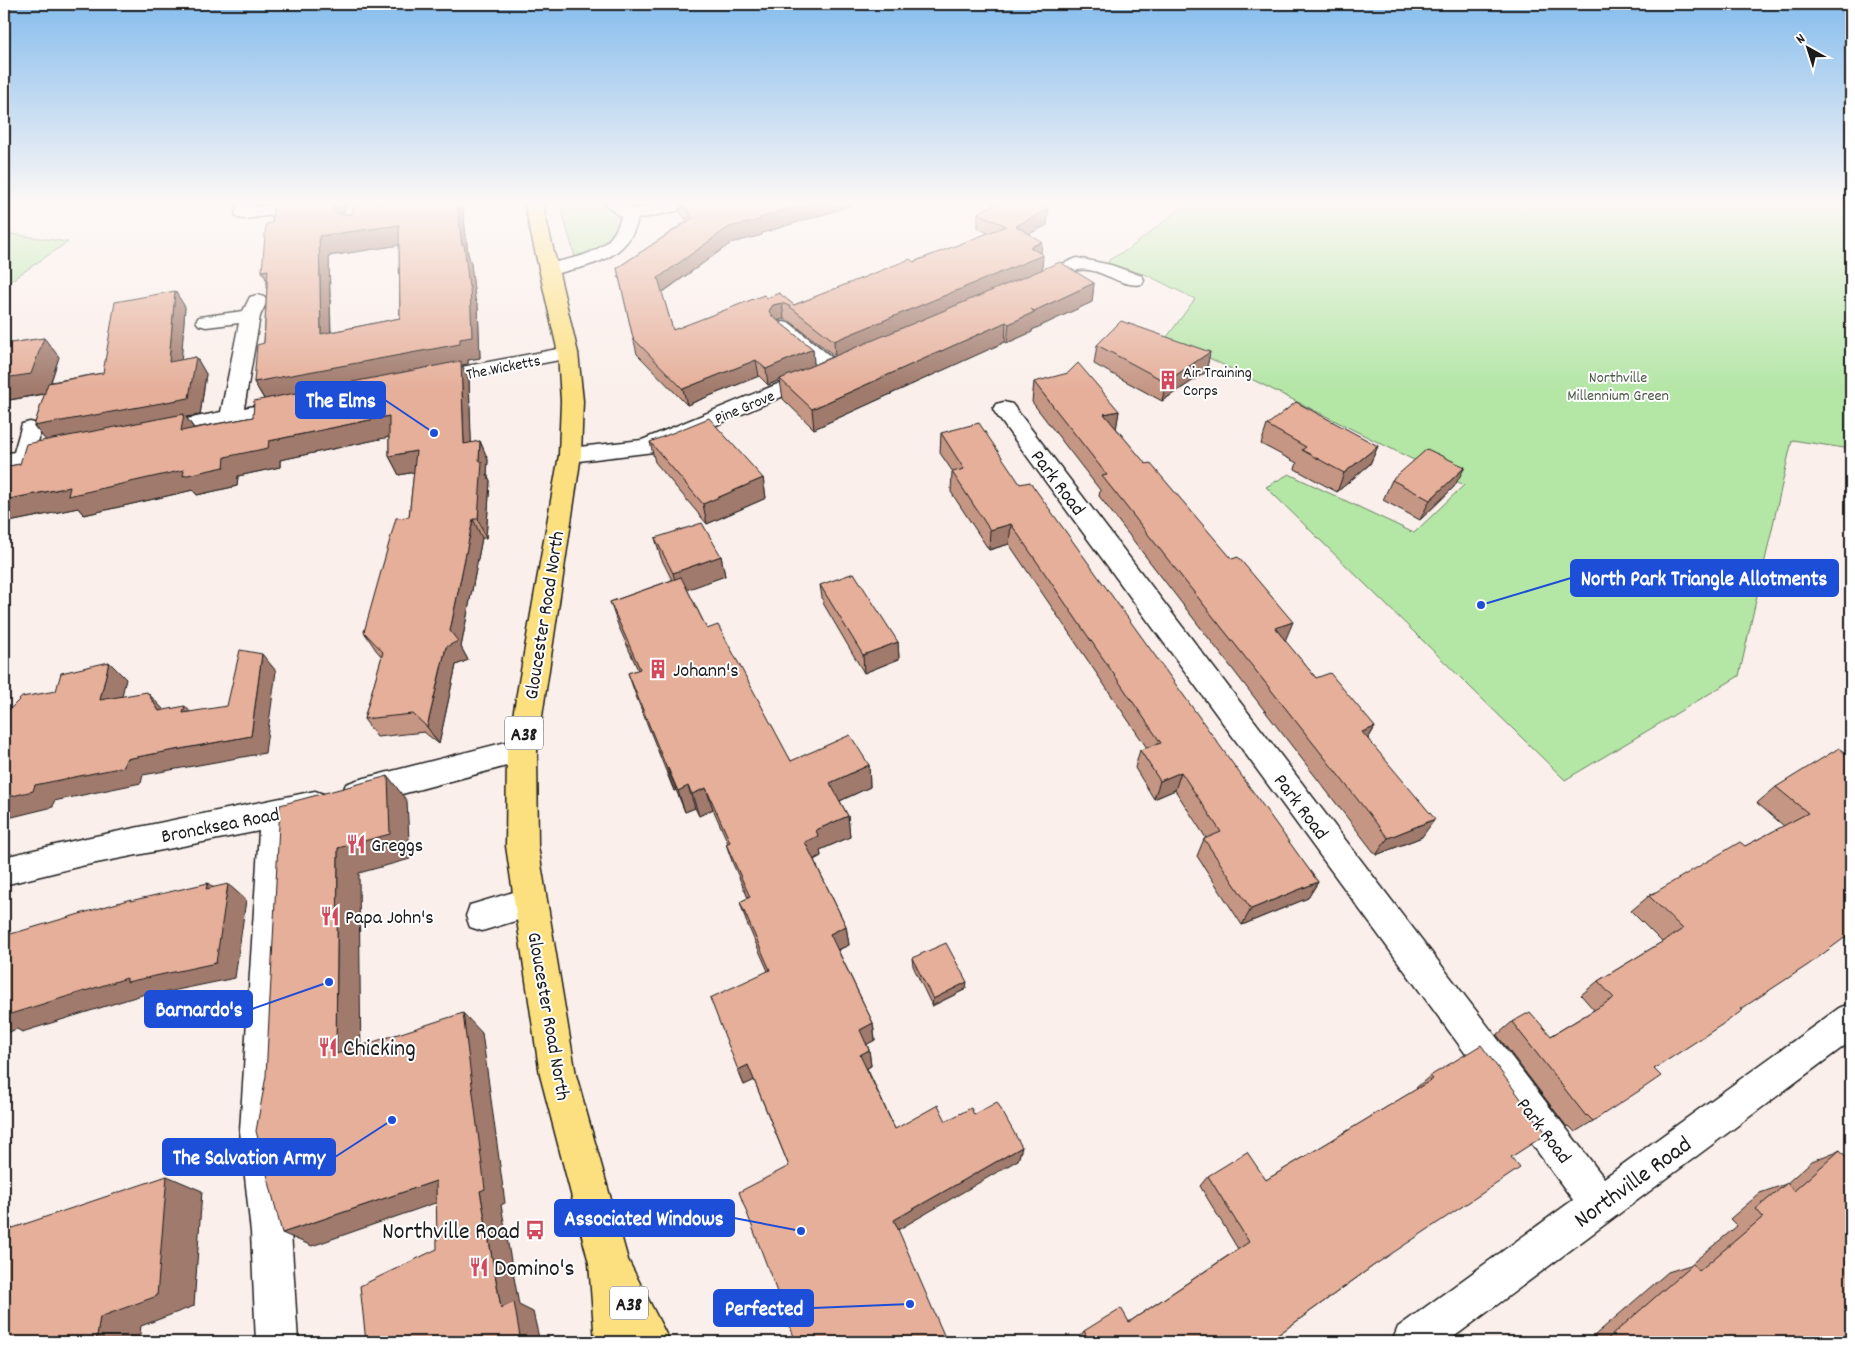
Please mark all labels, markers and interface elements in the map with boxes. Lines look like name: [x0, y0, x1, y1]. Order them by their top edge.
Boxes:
north arrow: [1782, 22, 1832, 72]
text: N: [1792, 29, 1810, 49]
street label: The Wicketts: [464, 350, 543, 387]
place label: Air Training Corps: [1183, 362, 1252, 403]
park label: Northville Millennium Green: [1567, 367, 1669, 408]
building icon: Air Training Corps: [1157, 369, 1179, 391]
callout: The Elms: [296, 382, 385, 418]
street label: Pine Grove: [711, 385, 779, 431]
text: The Elms: [306, 388, 376, 418]
street label: Park Road: [1023, 445, 1091, 523]
street label: Gloucester Road North: [519, 529, 573, 702]
callout: North Park Triangle Allotments: [1571, 560, 1838, 596]
text: North Park Triangle Allotments: [1581, 566, 1827, 596]
building icon: Johann's: [647, 658, 669, 680]
place label: Johann's: [673, 658, 739, 686]
road number: A38: [505, 716, 543, 750]
street label: Park Road: [1266, 769, 1334, 847]
street label: Broncksea Road: [159, 802, 282, 852]
restaurant icon: Greggs: [345, 833, 367, 855]
place label: Greggs: [371, 833, 423, 861]
restaurant icon: Papa John's: [319, 905, 341, 927]
place label: Papa John's: [345, 905, 434, 933]
street label: Gloucester Road North: [518, 930, 576, 1103]
callout: Barnardo's: [145, 991, 252, 1027]
text: Barnardo's: [155, 997, 243, 1027]
place label: Chicking: [343, 1033, 416, 1067]
restaurant icon: Chicking: [317, 1036, 339, 1058]
street label: Park Road: [1509, 1093, 1577, 1171]
street label: Northville Road: [1568, 1129, 1700, 1238]
callout: The Salvation Army: [163, 1139, 335, 1175]
text: The Salvation Army: [173, 1145, 327, 1175]
callout: Associated Windows: [555, 1200, 734, 1236]
text: Associated Windows: [564, 1206, 724, 1236]
place label: Northville Road: [382, 1216, 520, 1250]
bus stop icon: Northville Road: [524, 1219, 546, 1241]
place label: Domino's: [494, 1253, 575, 1287]
restaurant icon: Domino's: [468, 1256, 490, 1278]
road number: A38: [610, 1286, 648, 1320]
callout: Perfected: [714, 1290, 813, 1326]
text: Perfected: [725, 1296, 803, 1326]

